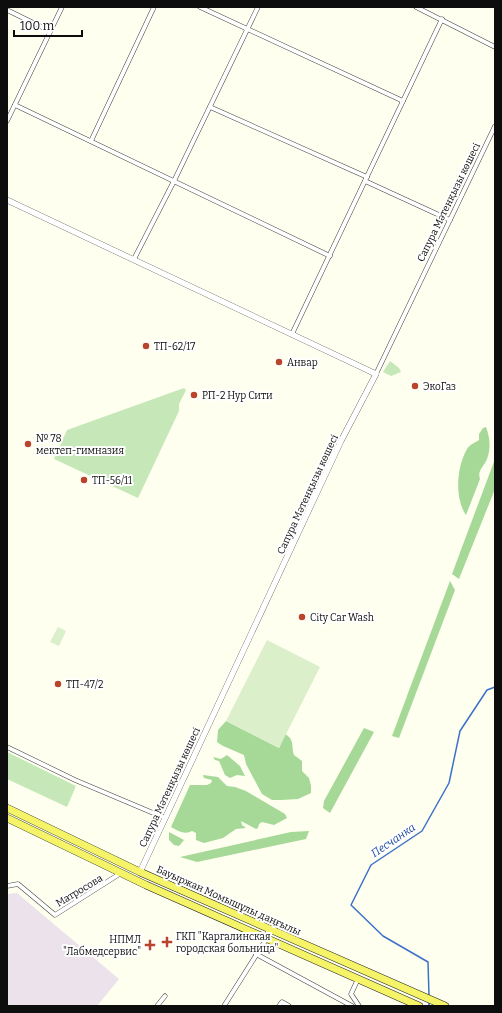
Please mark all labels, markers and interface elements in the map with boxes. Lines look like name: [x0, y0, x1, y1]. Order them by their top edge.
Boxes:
scale bar: [14, 12, 82, 38]
text: 100 m: [20, 19, 55, 33]
street label: Сапура Мәтенқызы көшесі: [415, 141, 483, 264]
marker: ТП-62/17: [141, 341, 151, 351]
place label: ТП-62/17: [154, 341, 195, 353]
marker: Анвар: [274, 357, 284, 367]
place label: Анвар: [287, 357, 318, 369]
marker: ЭкоГаз: [410, 381, 420, 391]
place label: ЭкоГаз: [423, 381, 456, 393]
marker: РП-2 Нур Сити: [189, 390, 199, 400]
place label: РП-2 Нур Сити: [202, 390, 273, 402]
place label: № 78 мектеп-гимназия: [36, 433, 124, 457]
street label: Сапура Мәтенқызы көшесі: [275, 433, 341, 556]
marker: № 78 мектеп-гимназия: [23, 439, 33, 449]
marker: ТП-56/11: [79, 475, 89, 485]
place label: ТП-56/11: [92, 475, 132, 487]
marker: City Car Wash: [297, 612, 307, 622]
place label: City Car Wash: [310, 612, 375, 624]
marker: ТП-47/2: [53, 679, 63, 689]
place label: ТП-47/2: [66, 679, 103, 691]
street label: Сапура Мәтенқызы көшесі: [137, 726, 203, 849]
water label: Песчанка: [369, 821, 418, 860]
street label: Бауыржан Момышұлы даңғылы: [155, 864, 303, 938]
street label: Матросова: [54, 872, 105, 909]
place label: ГКП "Каргалинская городская больница": [176, 931, 278, 955]
place label: НПМЛ "Лабмедсервис": [63, 934, 141, 958]
marker: ГКП "Каргалинская городская больница": [161, 936, 173, 948]
marker: НПМЛ "Лабмедсервис": [144, 939, 156, 951]

